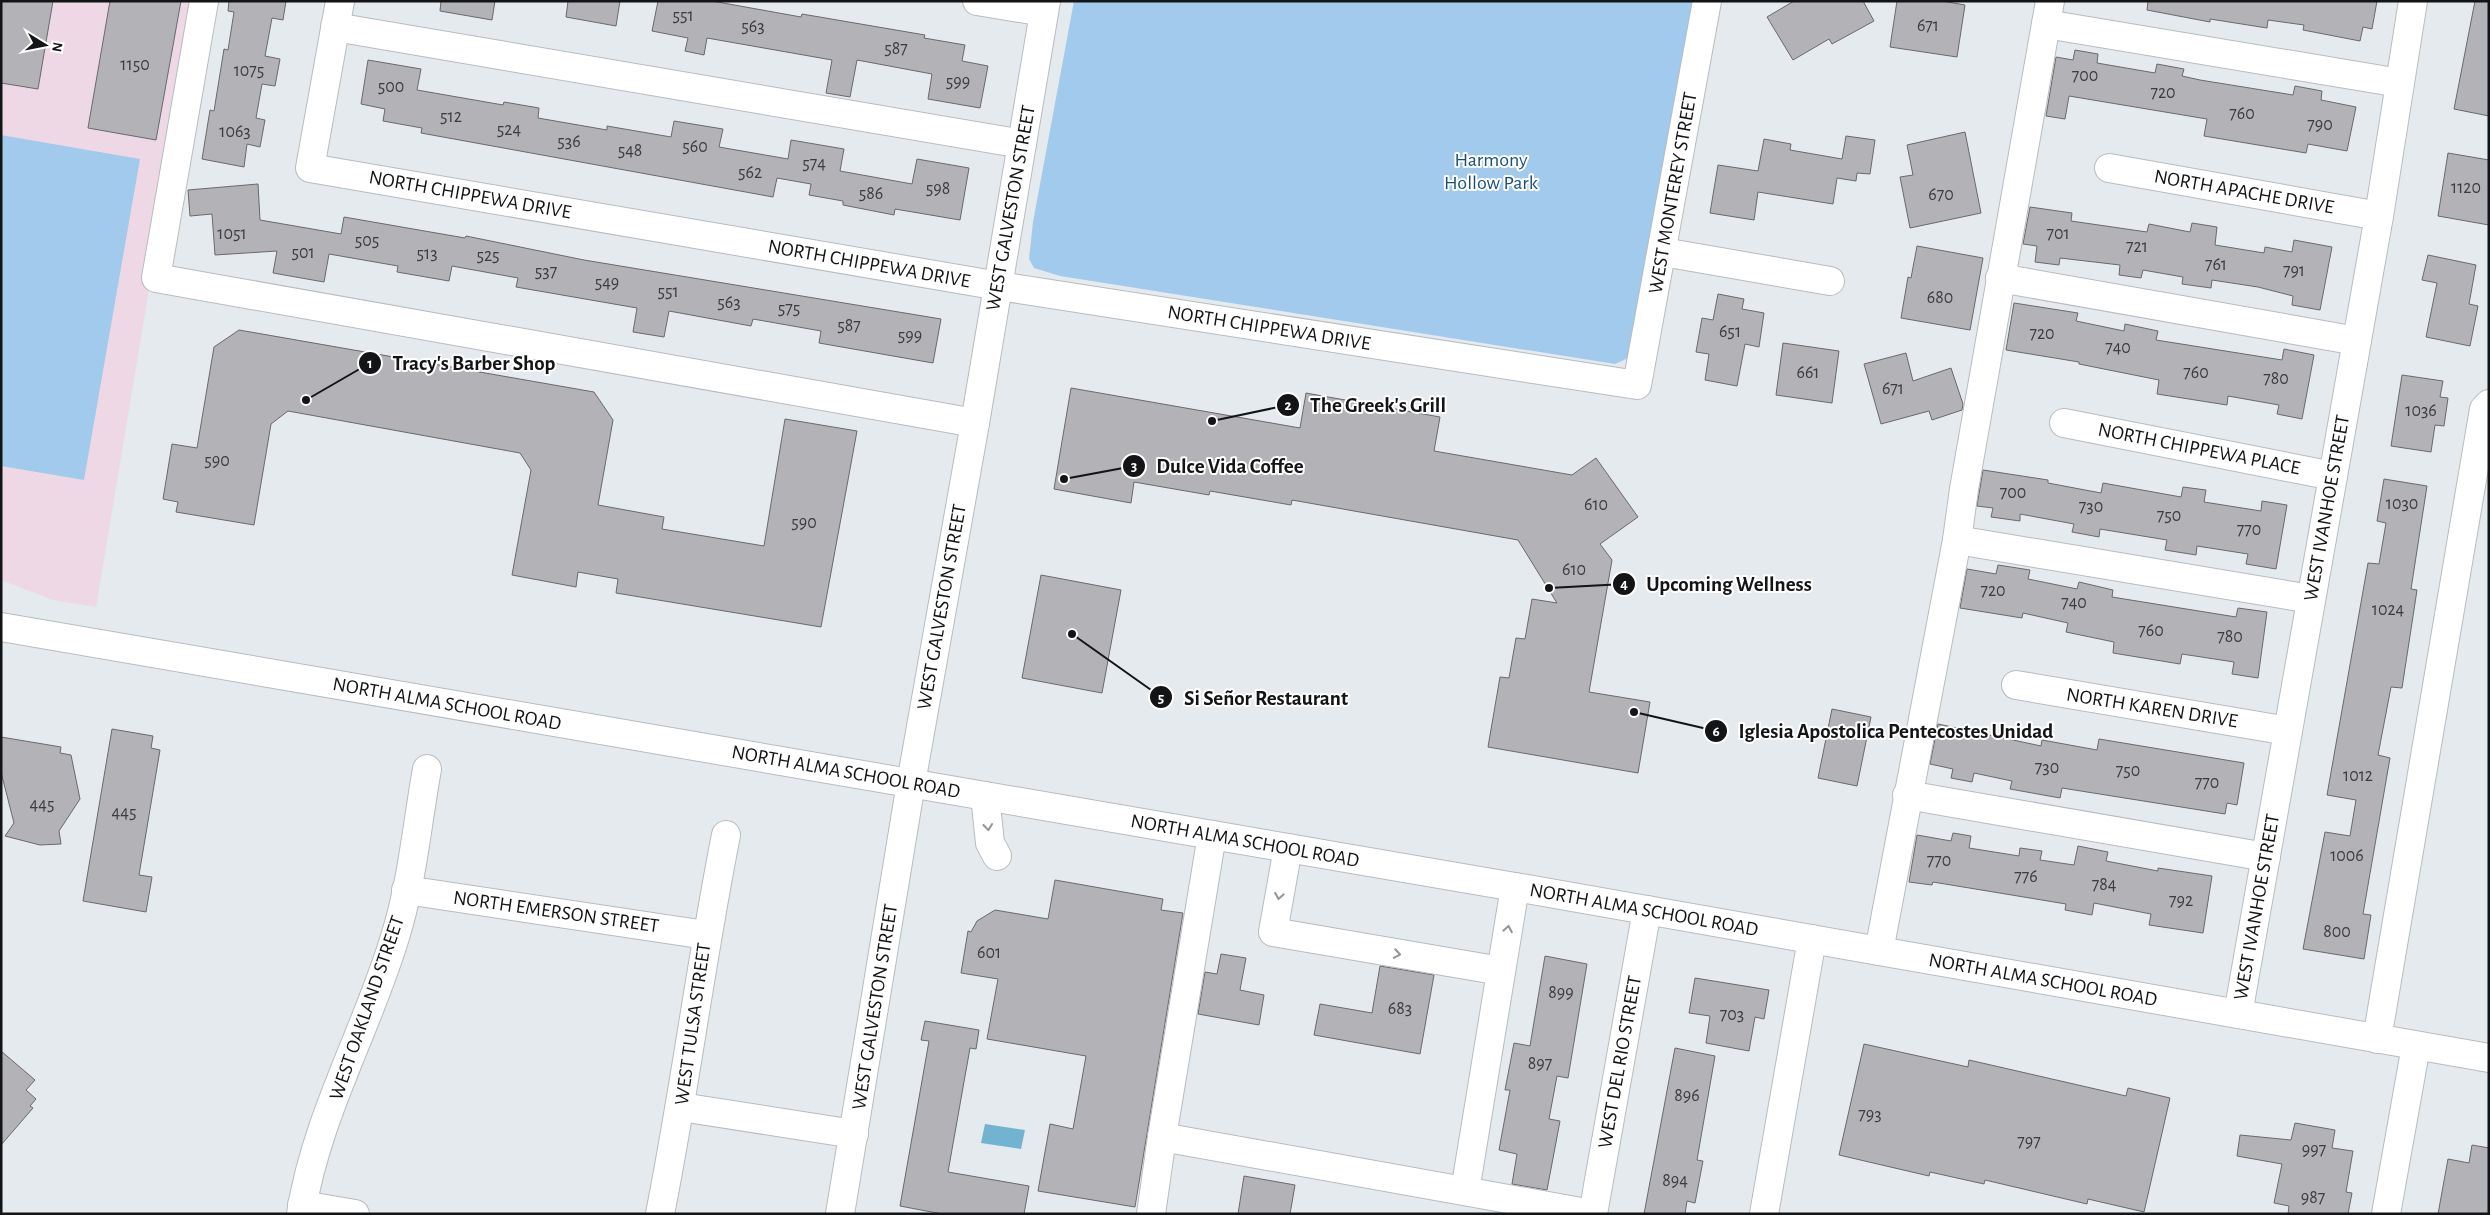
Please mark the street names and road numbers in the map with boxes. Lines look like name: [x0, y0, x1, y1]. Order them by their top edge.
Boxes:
street label: WEST MONTEREY STREET: [1645, 90, 1701, 296]
street label: WEST GALVESTON STREET: [983, 103, 1039, 312]
street label: NORTH APACHE DRIVE: [2152, 166, 2336, 218]
street label: NORTH CHIPPEWA DRIVE: [367, 167, 573, 223]
street label: NORTH CHIPPEWA DRIVE: [766, 236, 972, 292]
street label: NORTH CHIPPEWA DRIVE: [1166, 302, 1372, 354]
street label: WEST IVANHOE STREET: [2301, 413, 2353, 603]
street label: NORTH CHIPPEWA PLACE: [2096, 420, 2302, 478]
street label: WEST GALVESTON STREET: [914, 502, 970, 711]
street label: NORTH ALMA SCHOOL ROAD: [331, 674, 563, 734]
street label: NORTH KAREN DRIVE: [2065, 685, 2239, 731]
street label: NORTH ALMA SCHOOL ROAD: [730, 742, 962, 802]
street label: NORTH ALMA SCHOOL ROAD: [1129, 811, 1361, 871]
street label: WEST IVANHOE STREET: [2231, 812, 2283, 1002]
street label: NORTH ALMA SCHOOL ROAD: [1528, 880, 1760, 940]
street label: NORTH EMERSON STREET: [452, 888, 660, 936]
street label: WEST GALVESTON STREET: [849, 902, 901, 1111]
street label: WEST OAKLAND STREET: [326, 913, 408, 1103]
street label: WEST TULSA STREET: [672, 941, 714, 1106]
street label: NORTH ALMA SCHOOL ROAD: [1927, 950, 2159, 1010]
street label: WEST DEL RIO STREET: [1595, 974, 1645, 1150]

